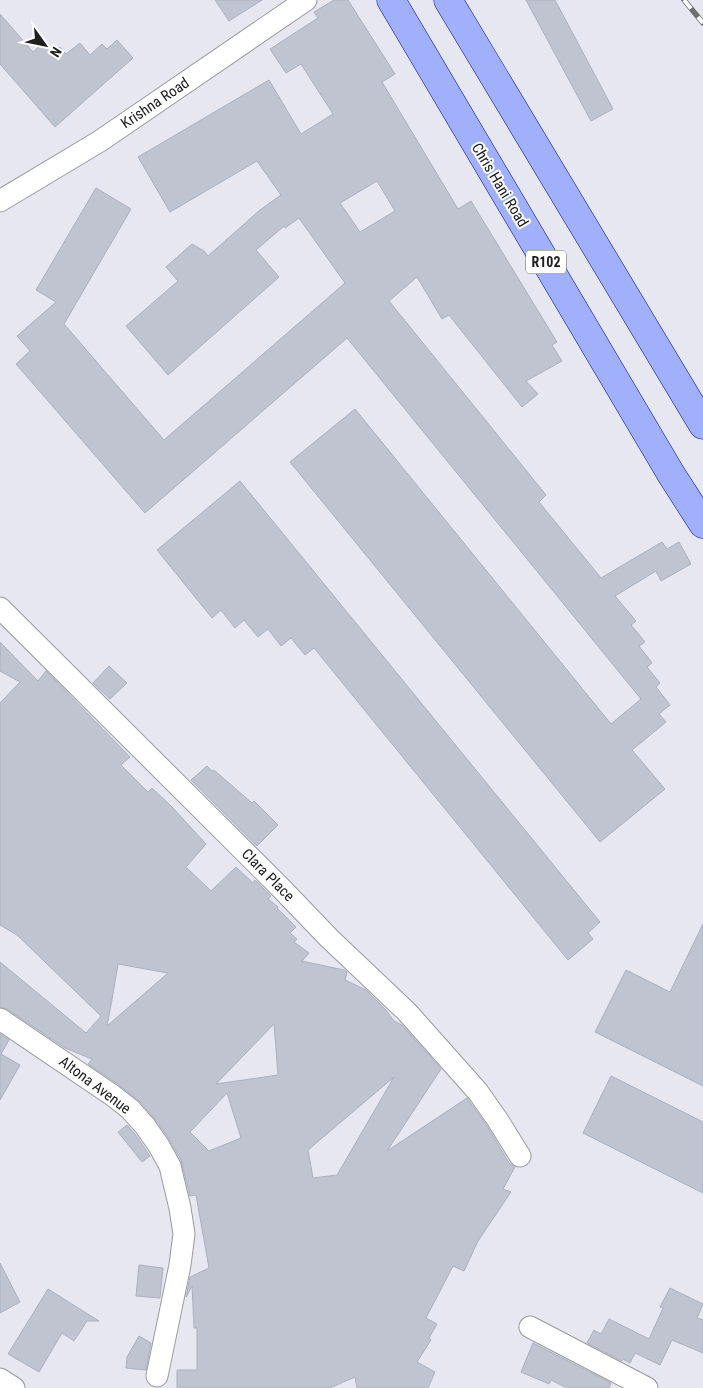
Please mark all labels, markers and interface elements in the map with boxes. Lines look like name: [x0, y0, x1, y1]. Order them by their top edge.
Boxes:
north arrow: [20, 20, 70, 70]
text: N: [47, 44, 65, 60]
street label: Krishna Road: [118, 74, 192, 132]
street label: Chris Hani Road: [468, 140, 532, 230]
road number: R102: [526, 250, 566, 274]
street label: Clara Place: [238, 845, 298, 905]
street label: Altona Avenue: [56, 1052, 134, 1118]

